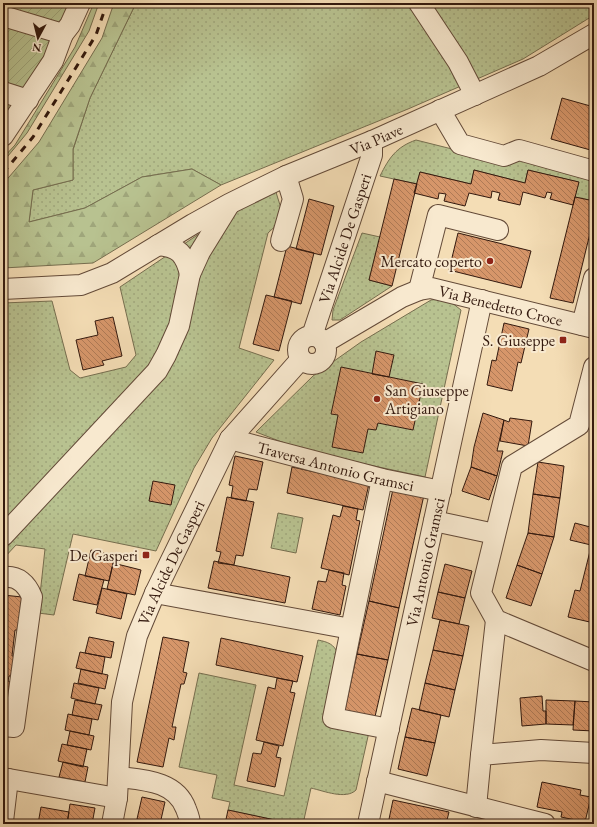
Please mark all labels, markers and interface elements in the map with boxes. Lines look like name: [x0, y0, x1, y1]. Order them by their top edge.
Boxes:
north arrow: [18, 18, 58, 58]
text: N: [31, 40, 42, 55]
street label: Via Piave: [346, 118, 406, 160]
street label: Via Alcide De Gasperi: [313, 171, 376, 306]
place label: Mercato coperto: [381, 251, 482, 272]
marker: Mercato coperto: [485, 256, 495, 266]
street label: Via Benedetto Croce: [437, 280, 565, 330]
place label: S. Giuseppe: [482, 330, 555, 351]
marker: S. Giuseppe: [558, 335, 568, 345]
place label: San Giuseppe Artigiano: [384, 380, 469, 419]
marker: San Giuseppe Artigiano: [372, 394, 382, 404]
street label: Traversa Antonio Gramsci: [255, 436, 416, 496]
street label: Via Antonio Gramsci: [401, 496, 449, 629]
street label: Via Alcide De Gasperi: [132, 497, 209, 628]
place label: De Gasperi: [69, 545, 138, 566]
marker: De Gasperi: [141, 550, 151, 560]

